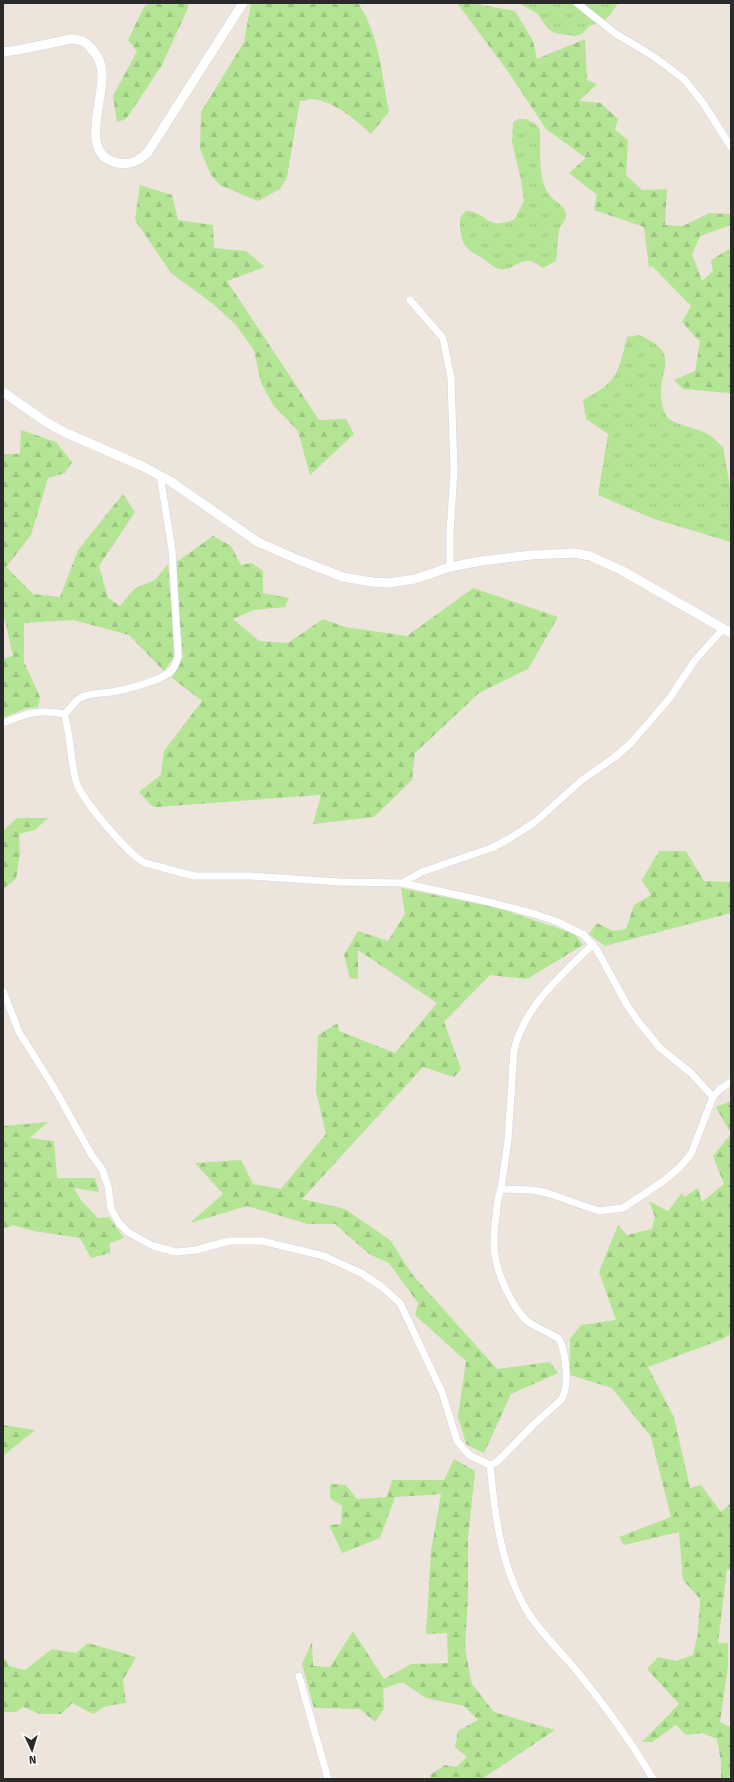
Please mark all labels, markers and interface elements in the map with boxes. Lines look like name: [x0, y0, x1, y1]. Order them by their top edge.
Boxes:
north arrow: [12, 1730, 52, 1770]
text: N: [29, 1753, 37, 1766]

